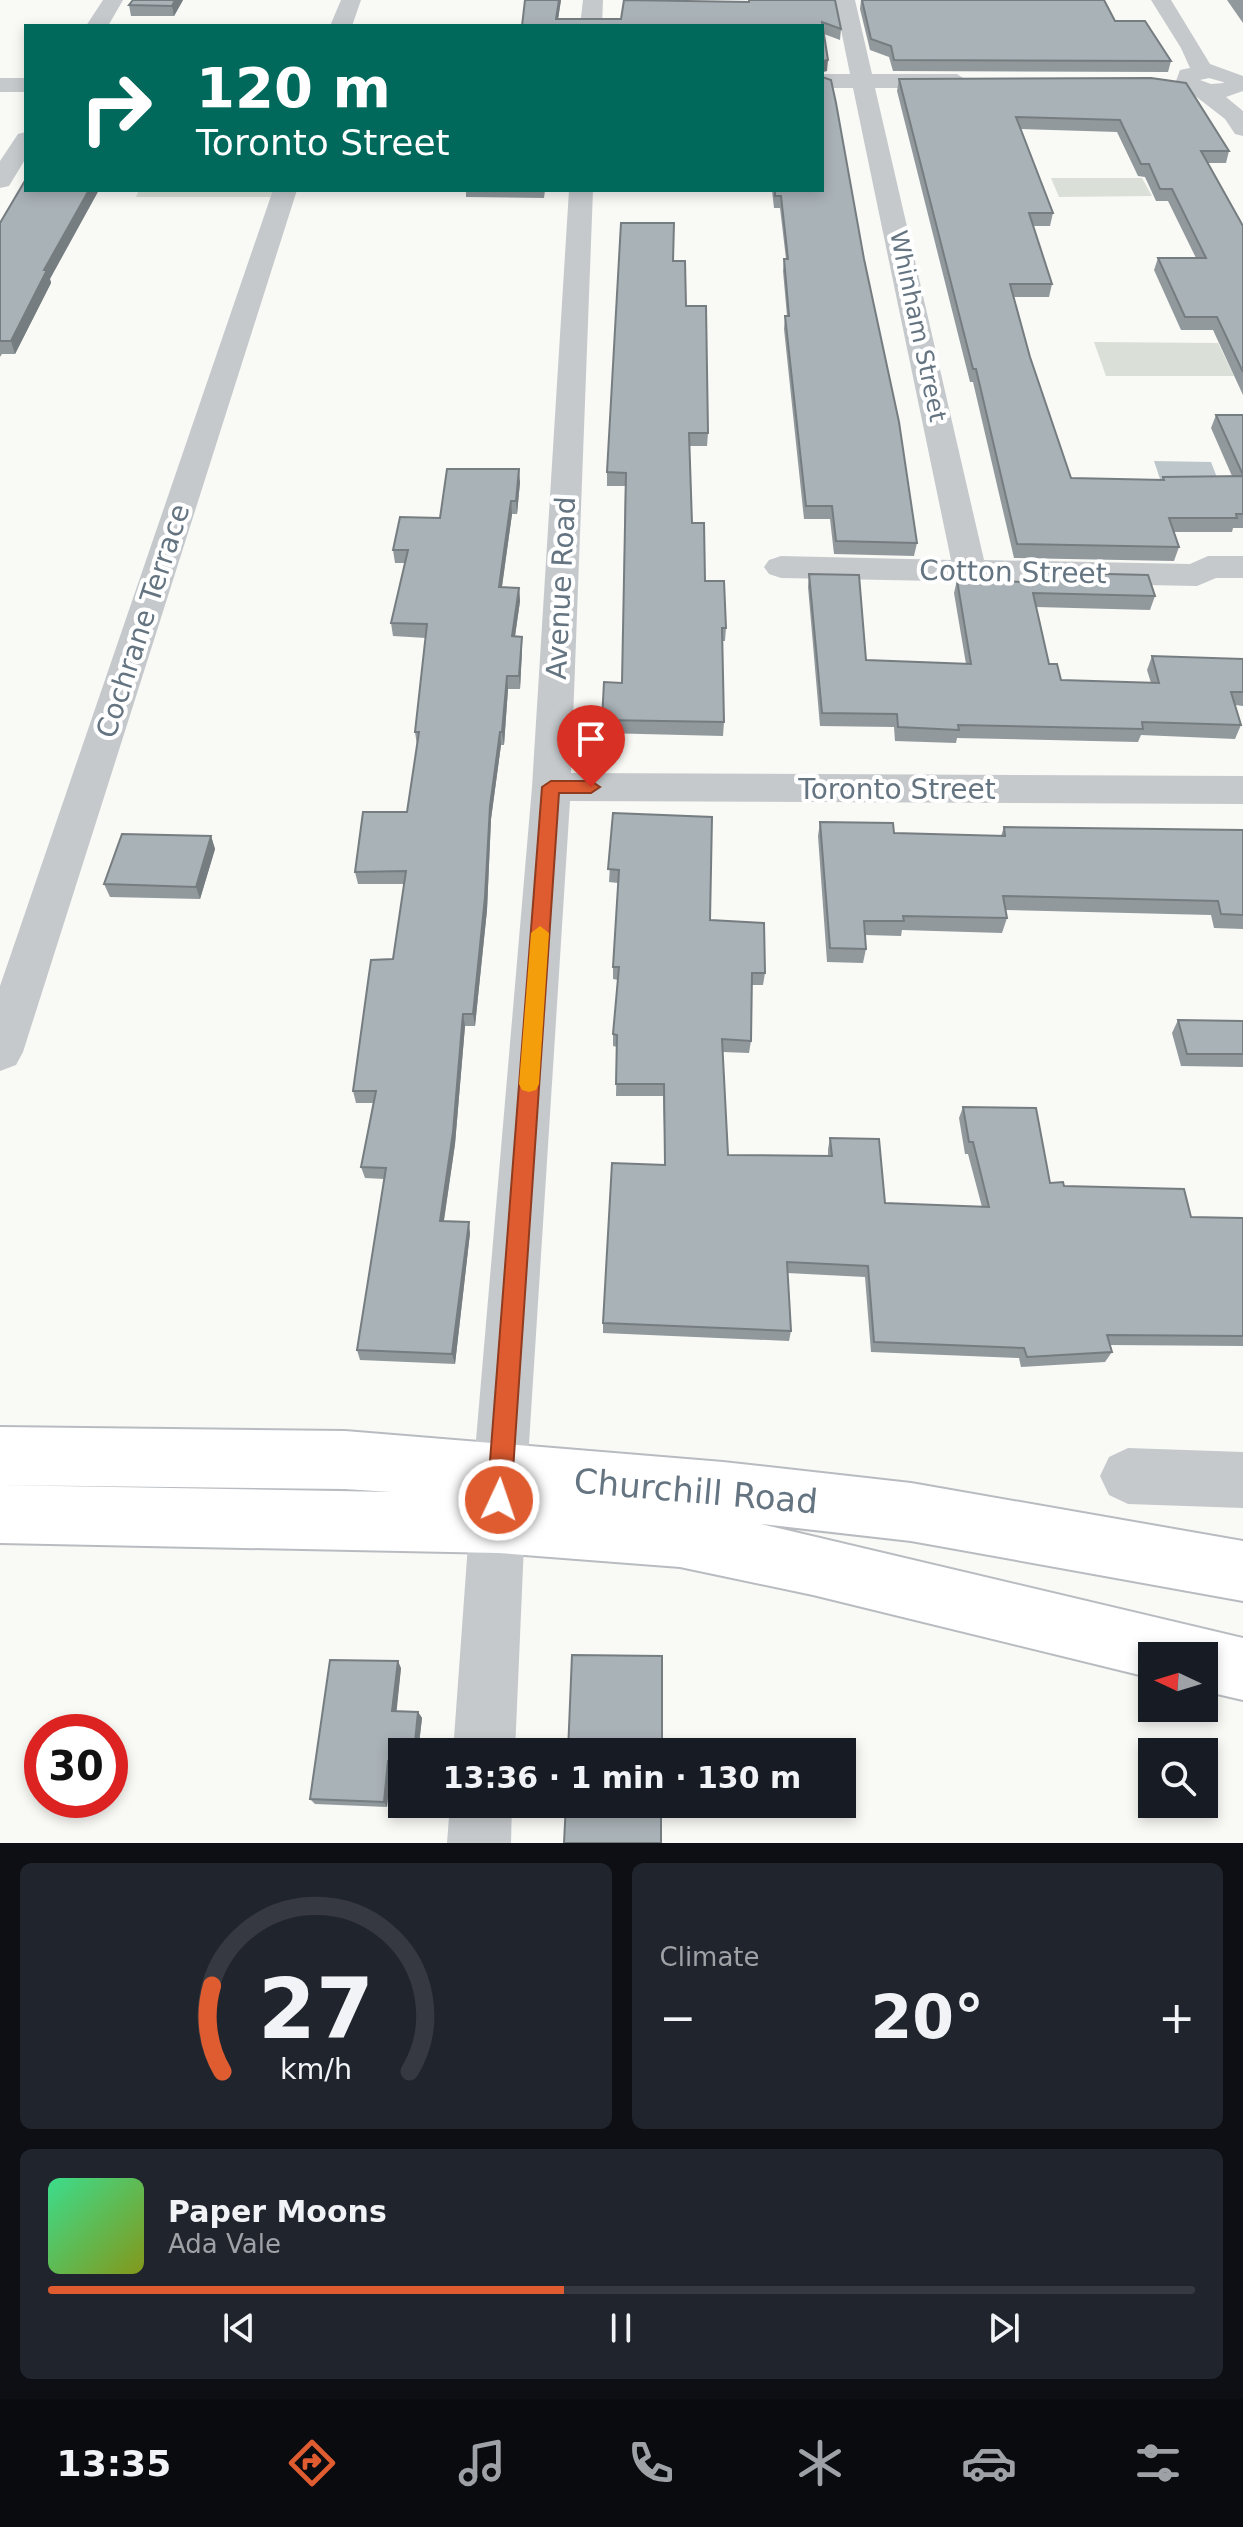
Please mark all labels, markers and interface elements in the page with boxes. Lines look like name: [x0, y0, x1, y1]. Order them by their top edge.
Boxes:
text: 120 m: [196, 55, 391, 120]
icon: right: [64, 56, 168, 160]
text: Toronto Street: [196, 122, 450, 163]
street label: Whinham Street: [884, 228, 952, 424]
street label: Avenue Road: [540, 496, 582, 680]
street label: Cochrane Terrace: [90, 500, 196, 742]
street label: Cotton Street: [919, 554, 1107, 590]
pin: [557, 705, 625, 787]
icon: arrive: [569, 717, 613, 761]
street label: Toronto Street: [797, 773, 996, 806]
position arrow: [457, 1458, 541, 1542]
street label: Churchill Road: [572, 1460, 820, 1522]
north arrow: [1138, 1642, 1218, 1722]
map controls: [1138, 1642, 1218, 1818]
speed limit sign: 30: [24, 1714, 128, 1818]
button: search: [1138, 1738, 1218, 1818]
text: 13:36 · 1 min · 130 m: [443, 1760, 801, 1795]
text: Climate: [660, 1942, 760, 1972]
text: 27: [258, 1961, 374, 2058]
text: 20°: [871, 1982, 984, 2052]
text: −: [660, 1992, 696, 2043]
text: +: [1158, 1992, 1195, 2043]
text: km/h: [280, 2052, 352, 2086]
text: Paper Moons: [168, 2194, 387, 2229]
text: Ada Vale: [168, 2229, 281, 2259]
icon: previous: [217, 2306, 261, 2350]
icon: pause: [599, 2306, 643, 2350]
icon: next: [982, 2306, 1026, 2350]
icon: directions: [284, 2435, 340, 2491]
icon: music: [454, 2435, 510, 2491]
icon: phone: [623, 2435, 679, 2491]
icon: climate: [792, 2435, 848, 2491]
icon: car: [961, 2435, 1017, 2491]
icon: filters: [1130, 2435, 1186, 2491]
text: 13:35: [57, 2443, 171, 2484]

